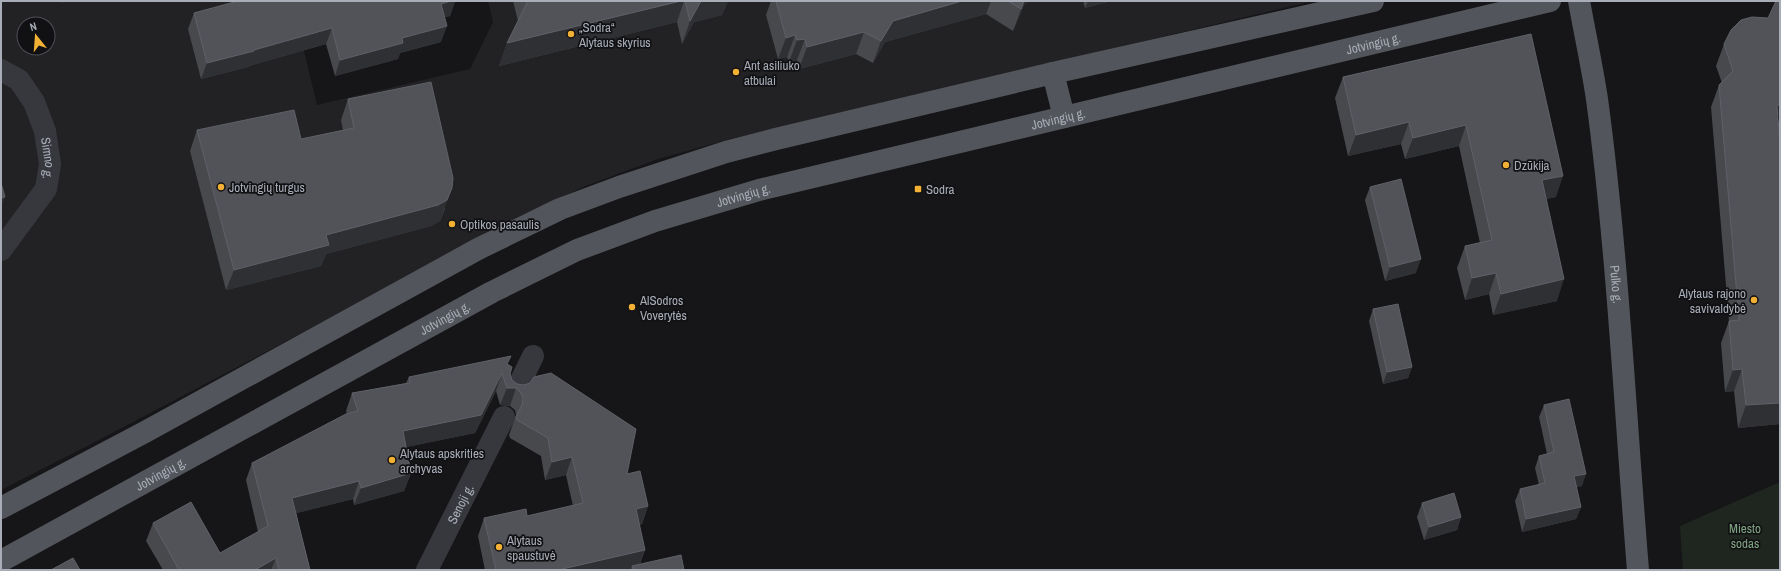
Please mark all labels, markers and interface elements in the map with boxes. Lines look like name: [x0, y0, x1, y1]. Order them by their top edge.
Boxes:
north arrow: [16, 16, 56, 56]
text: N: [28, 19, 38, 34]
place label: „Sodra“ Alytaus skyrius: [578, 19, 651, 51]
marker: „Sodra“ Alytaus skyrius: [566, 29, 576, 39]
street label: Jotvingių g.: [1345, 29, 1402, 58]
place label: Ant asiliuko atbulai: [743, 57, 800, 89]
marker: Ant asiliuko atbulai: [731, 67, 741, 77]
street label: Jotvingių g.: [1029, 104, 1087, 134]
street label: Simno g.: [37, 136, 58, 181]
place label: Dzūkija: [1514, 157, 1550, 174]
marker: Dzūkija: [1501, 160, 1511, 170]
place label: Jotvingių turgus: [229, 179, 305, 196]
street label: Jotvingių g.: [715, 180, 772, 211]
place label: Sodra: [926, 181, 955, 198]
marker: Jotvingių turgus: [216, 182, 226, 192]
marker: Sodra: [913, 184, 923, 194]
place label: Optikos pasaulis: [460, 216, 539, 233]
marker: Optikos pasaulis: [447, 219, 457, 229]
street label: Pulko g.: [1606, 264, 1626, 304]
place label: Alytaus rajono savivaldybė: [1677, 285, 1746, 317]
place label: AlSodros Voverytės: [639, 292, 687, 324]
marker: Alytaus rajono savivaldybė: [1749, 295, 1759, 305]
street label: Jotvingių g.: [417, 298, 473, 339]
marker: AlSodros Voverytės: [627, 302, 637, 312]
place label: Alytaus apskrities archyvas: [399, 445, 484, 477]
street label: Jotvingių g.: [133, 453, 189, 495]
marker: Alytaus apskrities archyvas: [387, 455, 397, 465]
street label: Senoji g.: [444, 481, 478, 527]
park label: Miesto sodas: [1729, 520, 1761, 552]
place label: Alytaus spaustuvė: [506, 532, 556, 564]
marker: Alytaus spaustuvė: [494, 542, 504, 552]

